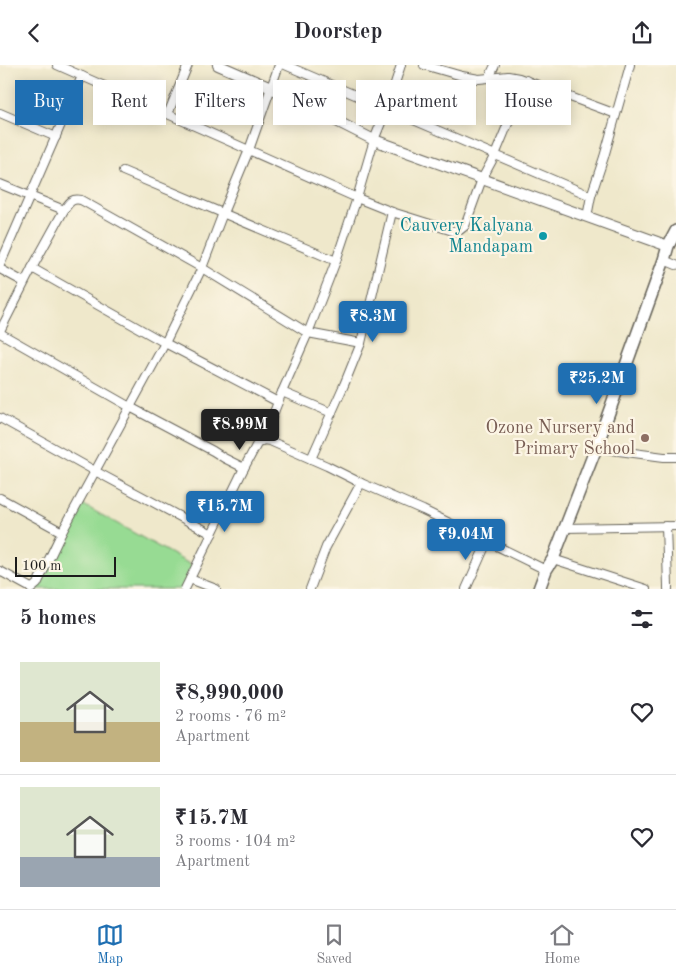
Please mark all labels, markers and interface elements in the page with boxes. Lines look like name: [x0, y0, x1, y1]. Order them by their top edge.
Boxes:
icon: back: [20, 19, 48, 47]
icon: share: [628, 19, 656, 47]
text: Doorstep: [294, 21, 382, 43]
chip: Buy: [15, 80, 83, 125]
chip: Rent: [93, 80, 166, 125]
chip: Filters: [176, 80, 263, 125]
chip: New: [273, 80, 346, 125]
chip: Apartment: [356, 80, 476, 125]
chip: House: [486, 80, 571, 125]
place label: Cauvery Kalyana Mandapam: [400, 217, 533, 256]
marker: Cauvery Kalyana Mandapam: [537, 230, 549, 242]
pin: ₹8.3M: [338, 301, 408, 343]
text: ₹8.3M: [350, 309, 396, 325]
pin: ₹25.2M: [556, 363, 638, 405]
text: ₹25.2M: [569, 371, 625, 387]
pin: ₹8.99M: [199, 409, 281, 451]
text: ₹8.99M: [212, 417, 268, 433]
place label: Ozone Nursery and Primary School: [486, 419, 635, 458]
marker: Ozone Nursery and Primary School: [639, 432, 651, 444]
pin: ₹15.7M: [184, 491, 266, 533]
text: ₹15.7M: [197, 499, 253, 515]
pin: ₹9.04M: [425, 519, 507, 561]
text: ₹9.04M: [438, 527, 494, 543]
scale bar: [15, 554, 116, 577]
text: 100 m: [22, 559, 61, 573]
icon: filters: [628, 605, 656, 633]
text: 5 homes: [20, 608, 96, 629]
icon: home: [60, 682, 120, 742]
text: ₹8,990,000: [175, 683, 284, 704]
icon: heart: [628, 698, 656, 726]
text: 2 rooms · 76 m²: [175, 709, 286, 725]
text: Apartment: [175, 729, 250, 745]
icon: home: [60, 807, 120, 867]
text: ₹15.7M: [175, 808, 248, 829]
icon: heart: [628, 823, 656, 851]
text: 3 rooms · 104 m²: [175, 834, 295, 850]
text: Apartment: [175, 854, 250, 870]
tab: Map: [96, 921, 124, 968]
tab: Saved: [316, 921, 352, 968]
tab: Home: [544, 921, 580, 968]

